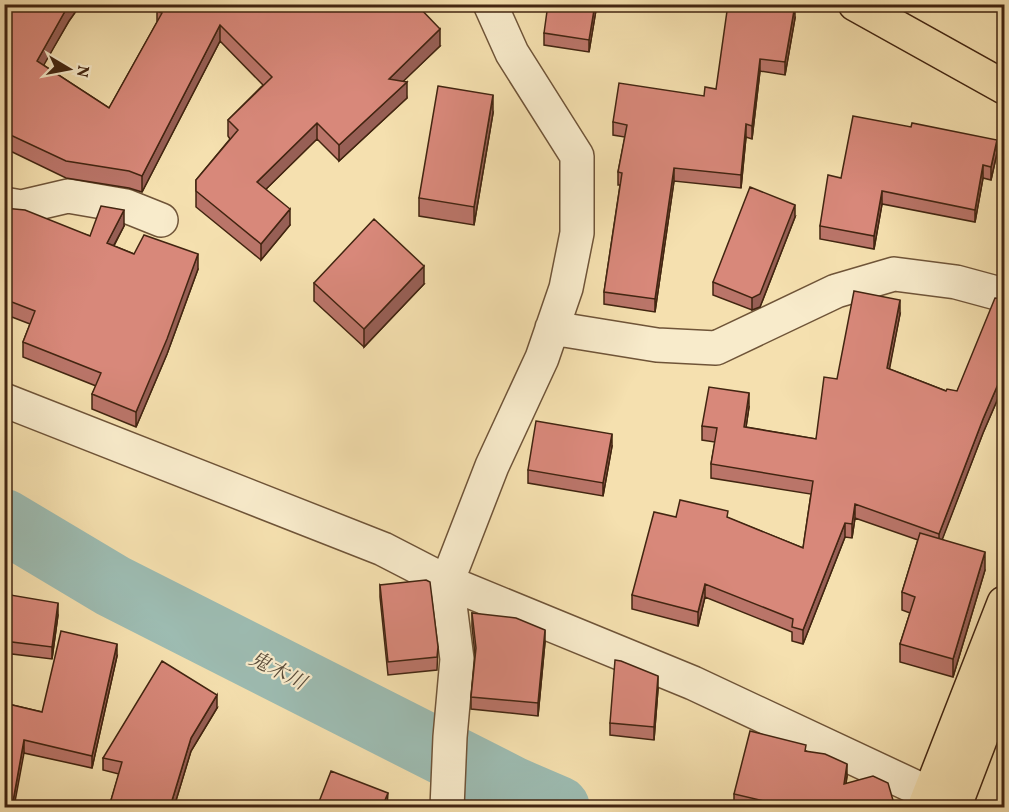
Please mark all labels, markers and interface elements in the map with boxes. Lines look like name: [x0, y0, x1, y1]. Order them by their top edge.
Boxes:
north arrow: [39, 39, 99, 99]
text: N: [70, 64, 94, 79]
water label: 鬼木川: [244, 646, 312, 699]

